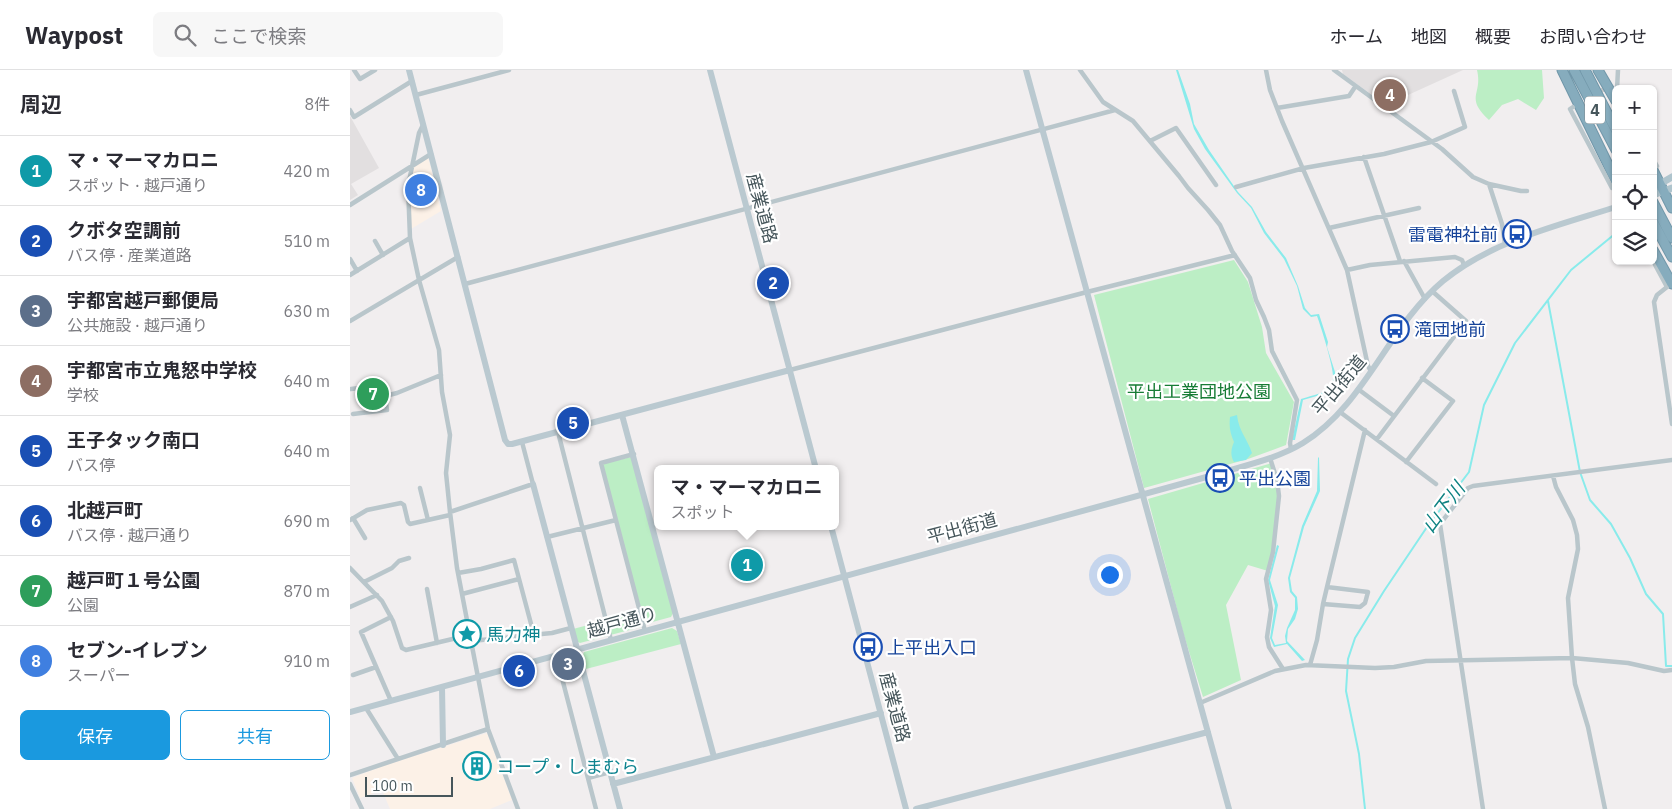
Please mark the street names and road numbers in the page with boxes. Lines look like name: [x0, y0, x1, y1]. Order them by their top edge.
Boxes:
road number: 4: [1585, 96, 1605, 124]
street label: 産業道路: [742, 170, 782, 246]
street label: 平出街道: [1307, 350, 1371, 420]
street label: 平出街道: [924, 508, 1000, 548]
street label: 越戸通り: [584, 602, 660, 642]
street label: 産業道路: [875, 669, 915, 745]

